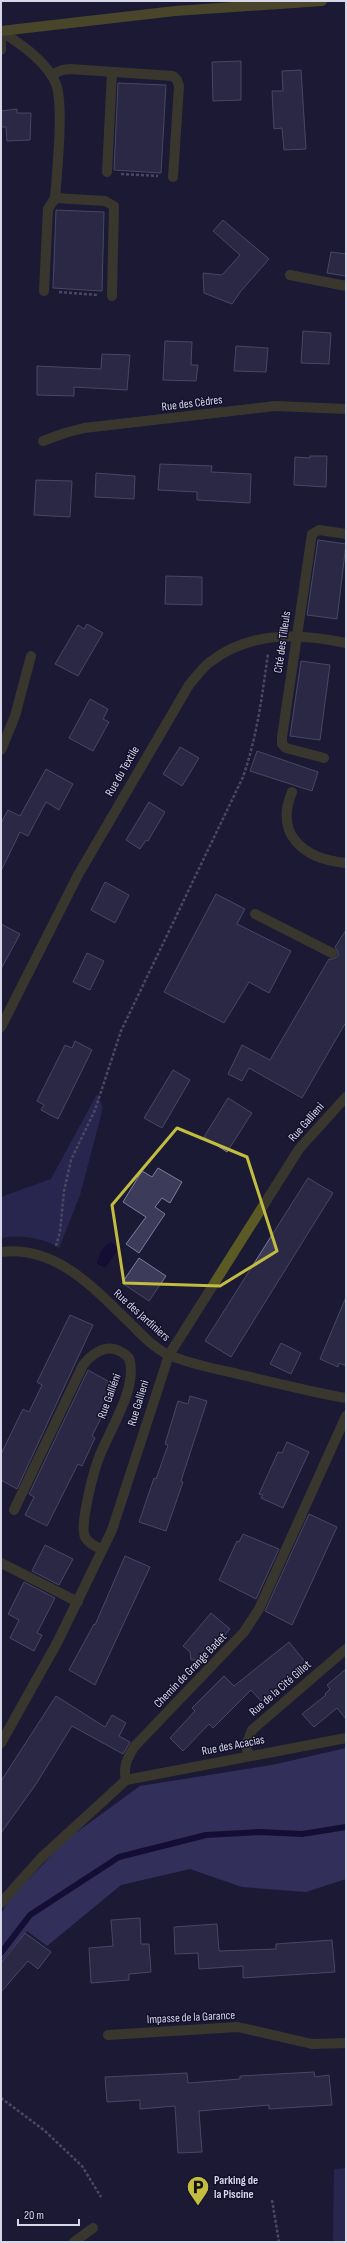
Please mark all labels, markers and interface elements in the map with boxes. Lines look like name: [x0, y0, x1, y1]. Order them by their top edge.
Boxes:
street label: Rue des Cèdres: [161, 392, 223, 415]
street label: Cité des Tilleuls: [271, 610, 294, 674]
street label: Rue du Textile: [102, 743, 143, 799]
street label: Rue Gallieni: [285, 1100, 327, 1145]
street label: Rue des Jardiniers: [110, 1286, 173, 1345]
street label: Rue Galliéni: [94, 1372, 125, 1421]
street label: Rue Gallieni: [124, 1378, 153, 1428]
street label: Chemin de Grange Badet: [151, 1629, 230, 1711]
street label: Rue de la Cité Gillet: [246, 1657, 315, 1719]
street label: Rue des Acacias: [200, 1732, 266, 1759]
street label: Impasse de la Garance: [146, 2008, 236, 2027]
place label: Parking de la Piscine: [214, 2173, 258, 2202]
parking icon: Parking de la Piscine: [185, 2174, 211, 2207]
scale bar: [18, 2201, 79, 2227]
text: 20 m: [24, 2208, 44, 2223]

